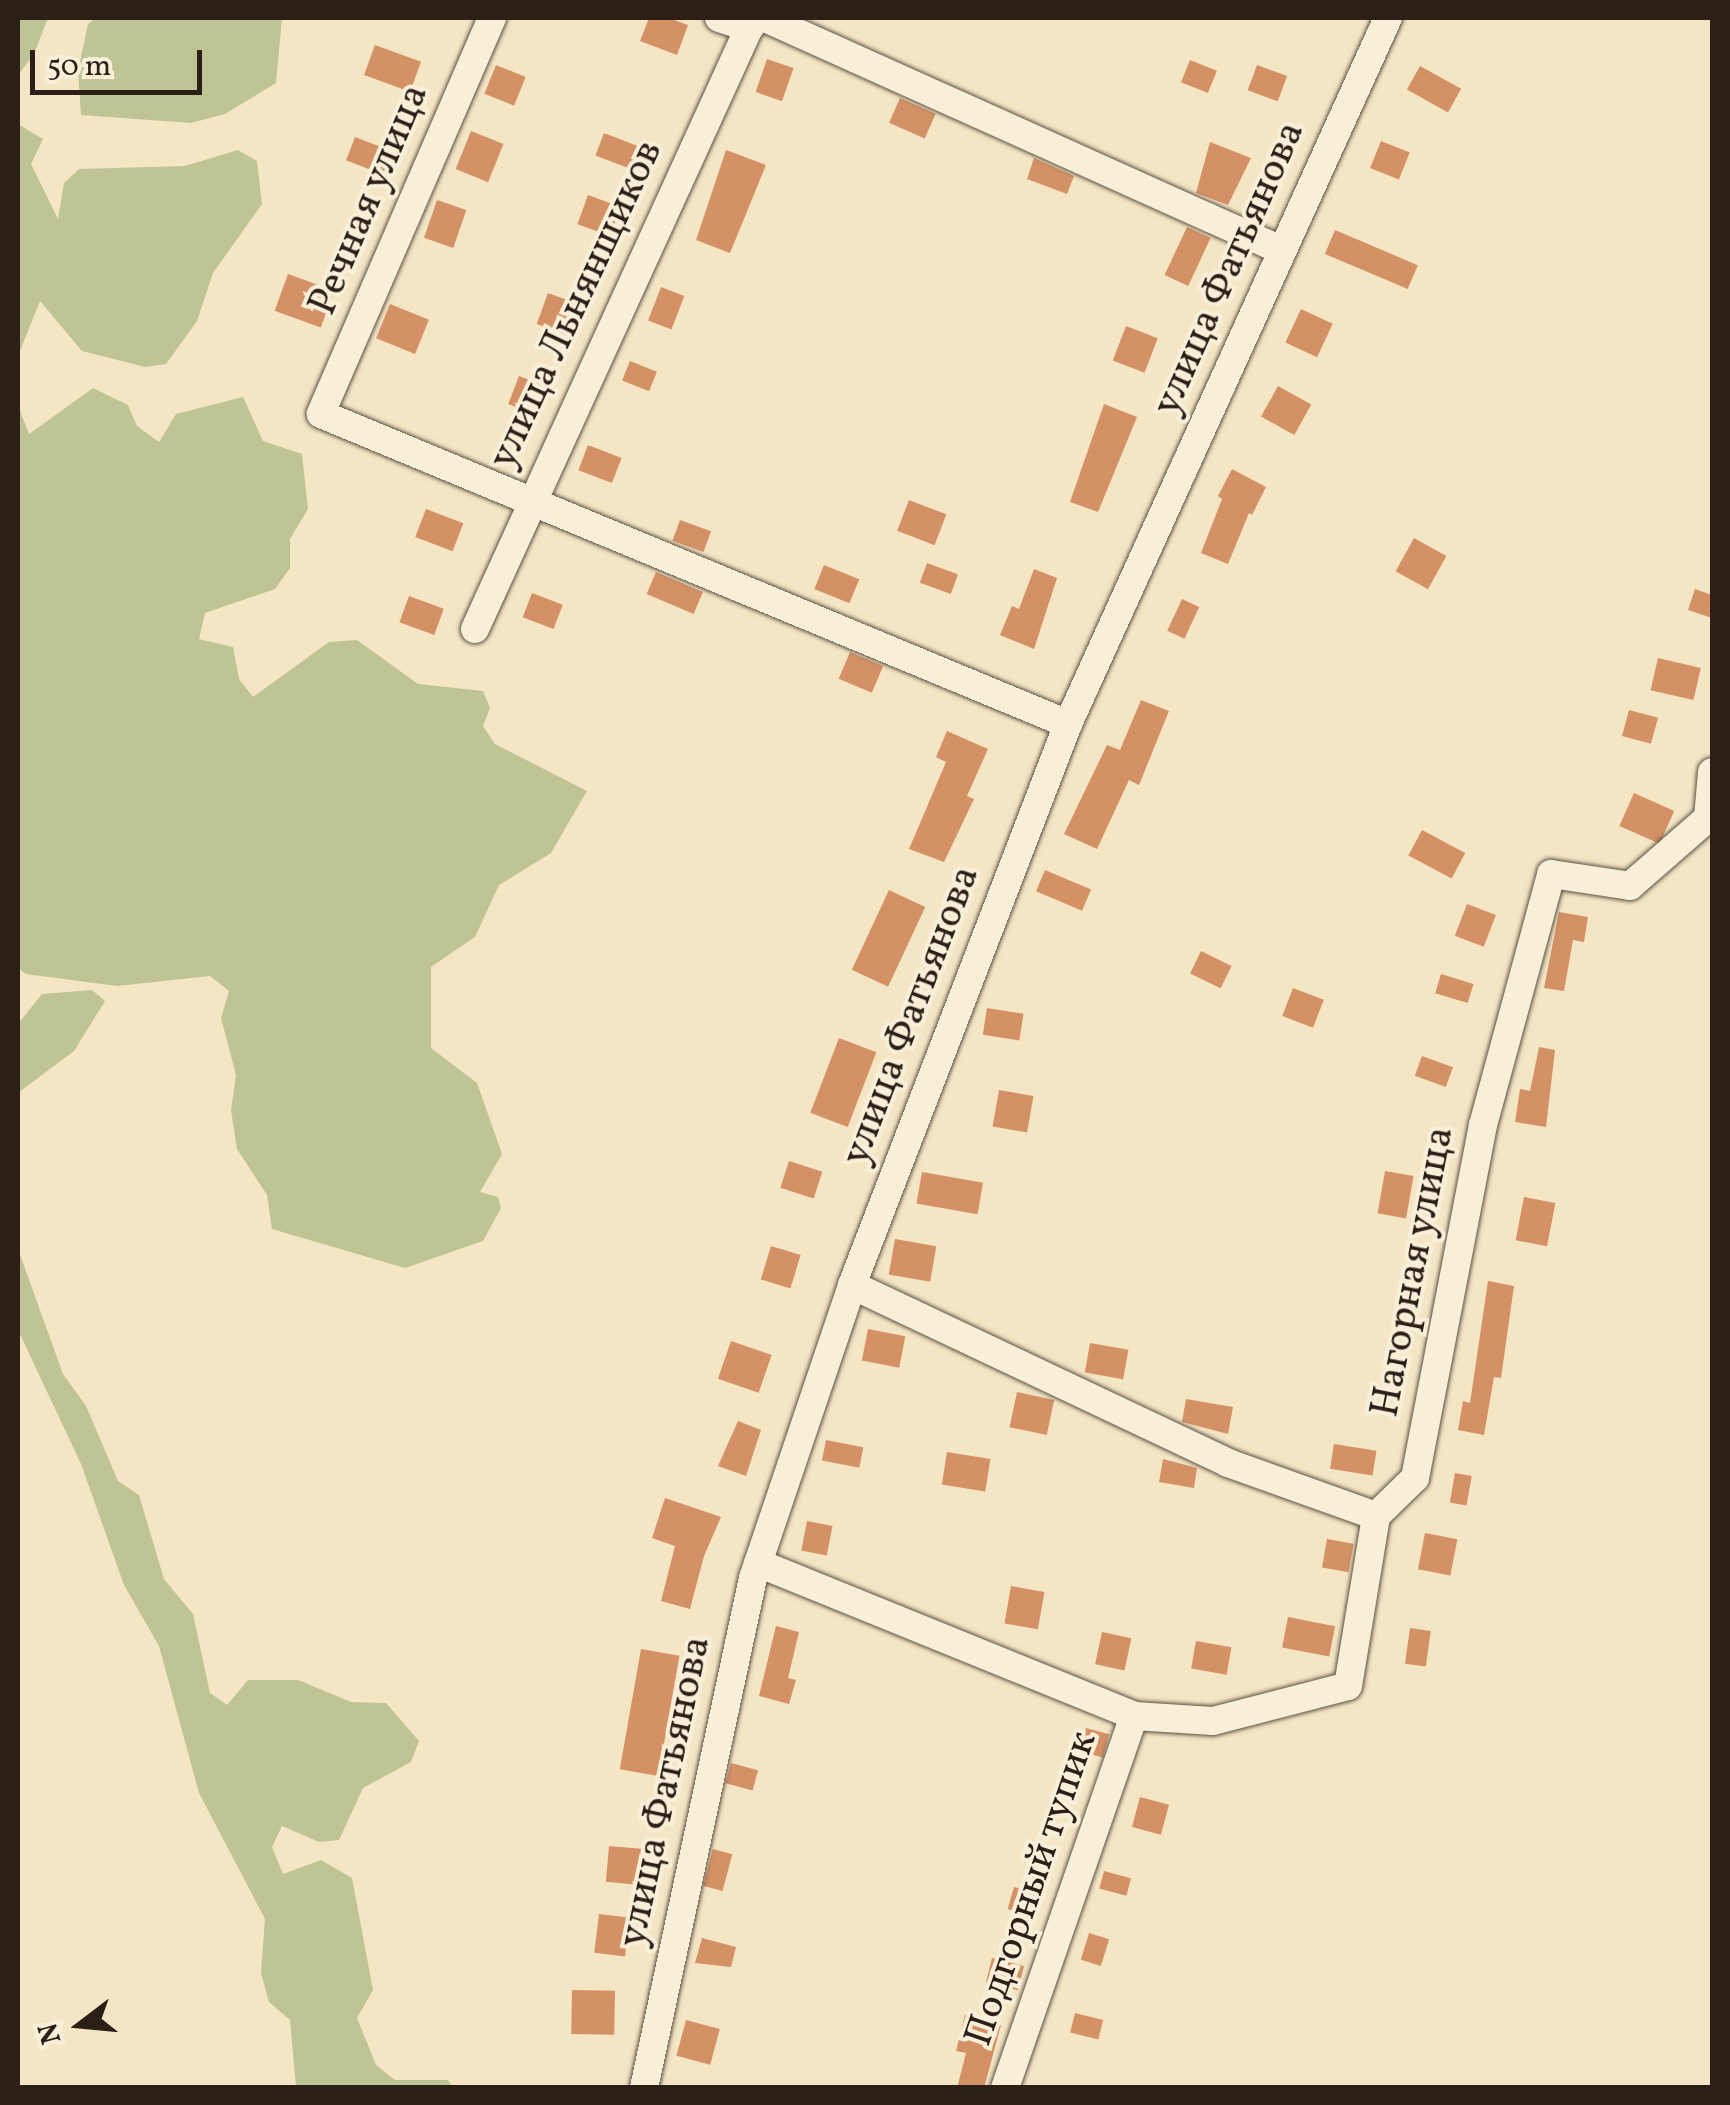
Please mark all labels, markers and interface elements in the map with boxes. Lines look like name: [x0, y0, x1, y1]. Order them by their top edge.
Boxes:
scale bar: [35, 30, 208, 92]
text: 50 m: [47, 46, 111, 88]
street label: Речная улица: [300, 77, 440, 323]
street label: улица Фатьянова: [1144, 115, 1316, 423]
street label: улица Льнянщиков: [480, 133, 674, 477]
street label: улица Фатьянова: [833, 860, 991, 1172]
street label: Нагорная улица: [1362, 1122, 1466, 1422]
street label: улица Фатьянова: [610, 1632, 722, 1952]
street label: Подгорный тупик: [955, 1725, 1109, 2053]
north arrow: [30, 1975, 130, 2075]
text: N: [29, 2018, 72, 2049]

